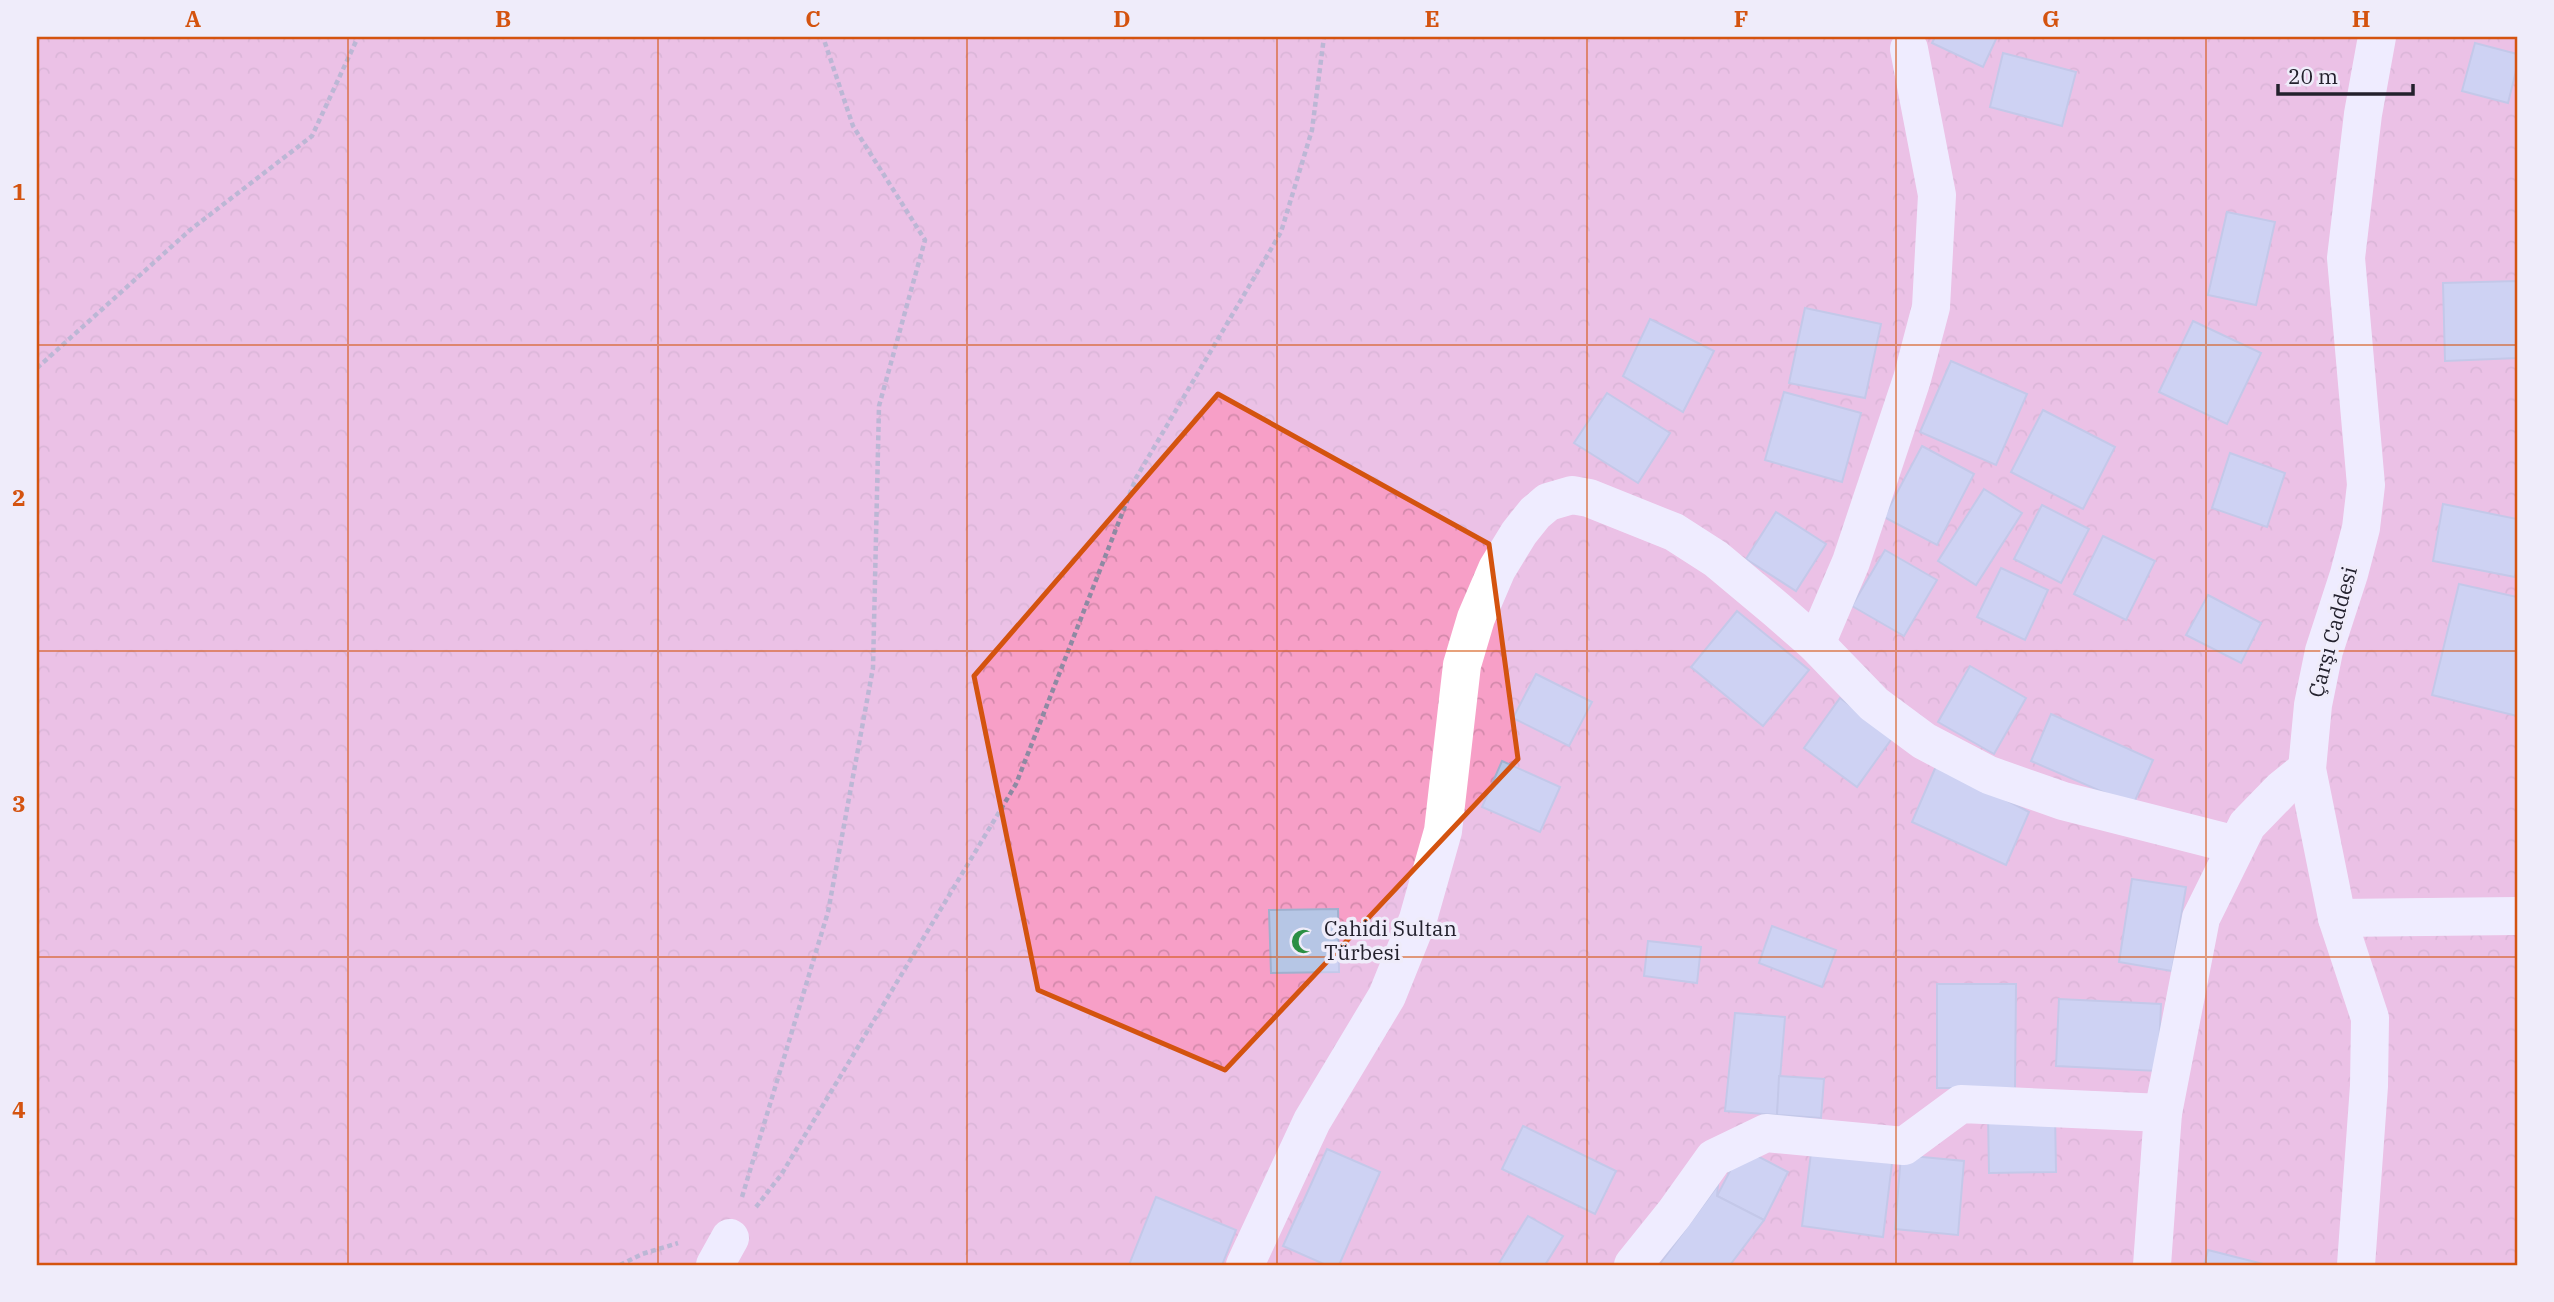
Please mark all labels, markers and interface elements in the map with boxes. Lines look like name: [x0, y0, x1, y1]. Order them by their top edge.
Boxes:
text: A: [185, 3, 201, 33]
text: B: [495, 3, 511, 33]
text: C: [805, 3, 821, 33]
text: D: [1113, 3, 1131, 33]
text: E: [1424, 3, 1440, 33]
text: F: [1734, 3, 1748, 33]
text: G: [2042, 3, 2060, 33]
text: H: [2352, 3, 2370, 33]
scale bar: [2278, 52, 2412, 96]
text: 20 m: [2288, 62, 2338, 90]
text: 1: [12, 176, 26, 206]
text: 2: [12, 482, 26, 512]
street label: Çarşı Caddesi: [2301, 563, 2363, 700]
text: 3: [12, 788, 26, 818]
place label: Cahidi Sultan Türbesi: [1324, 914, 1457, 966]
mosque icon: Cahidi Sultan Türbesi: [1290, 927, 1318, 955]
text: 4: [12, 1094, 26, 1124]

